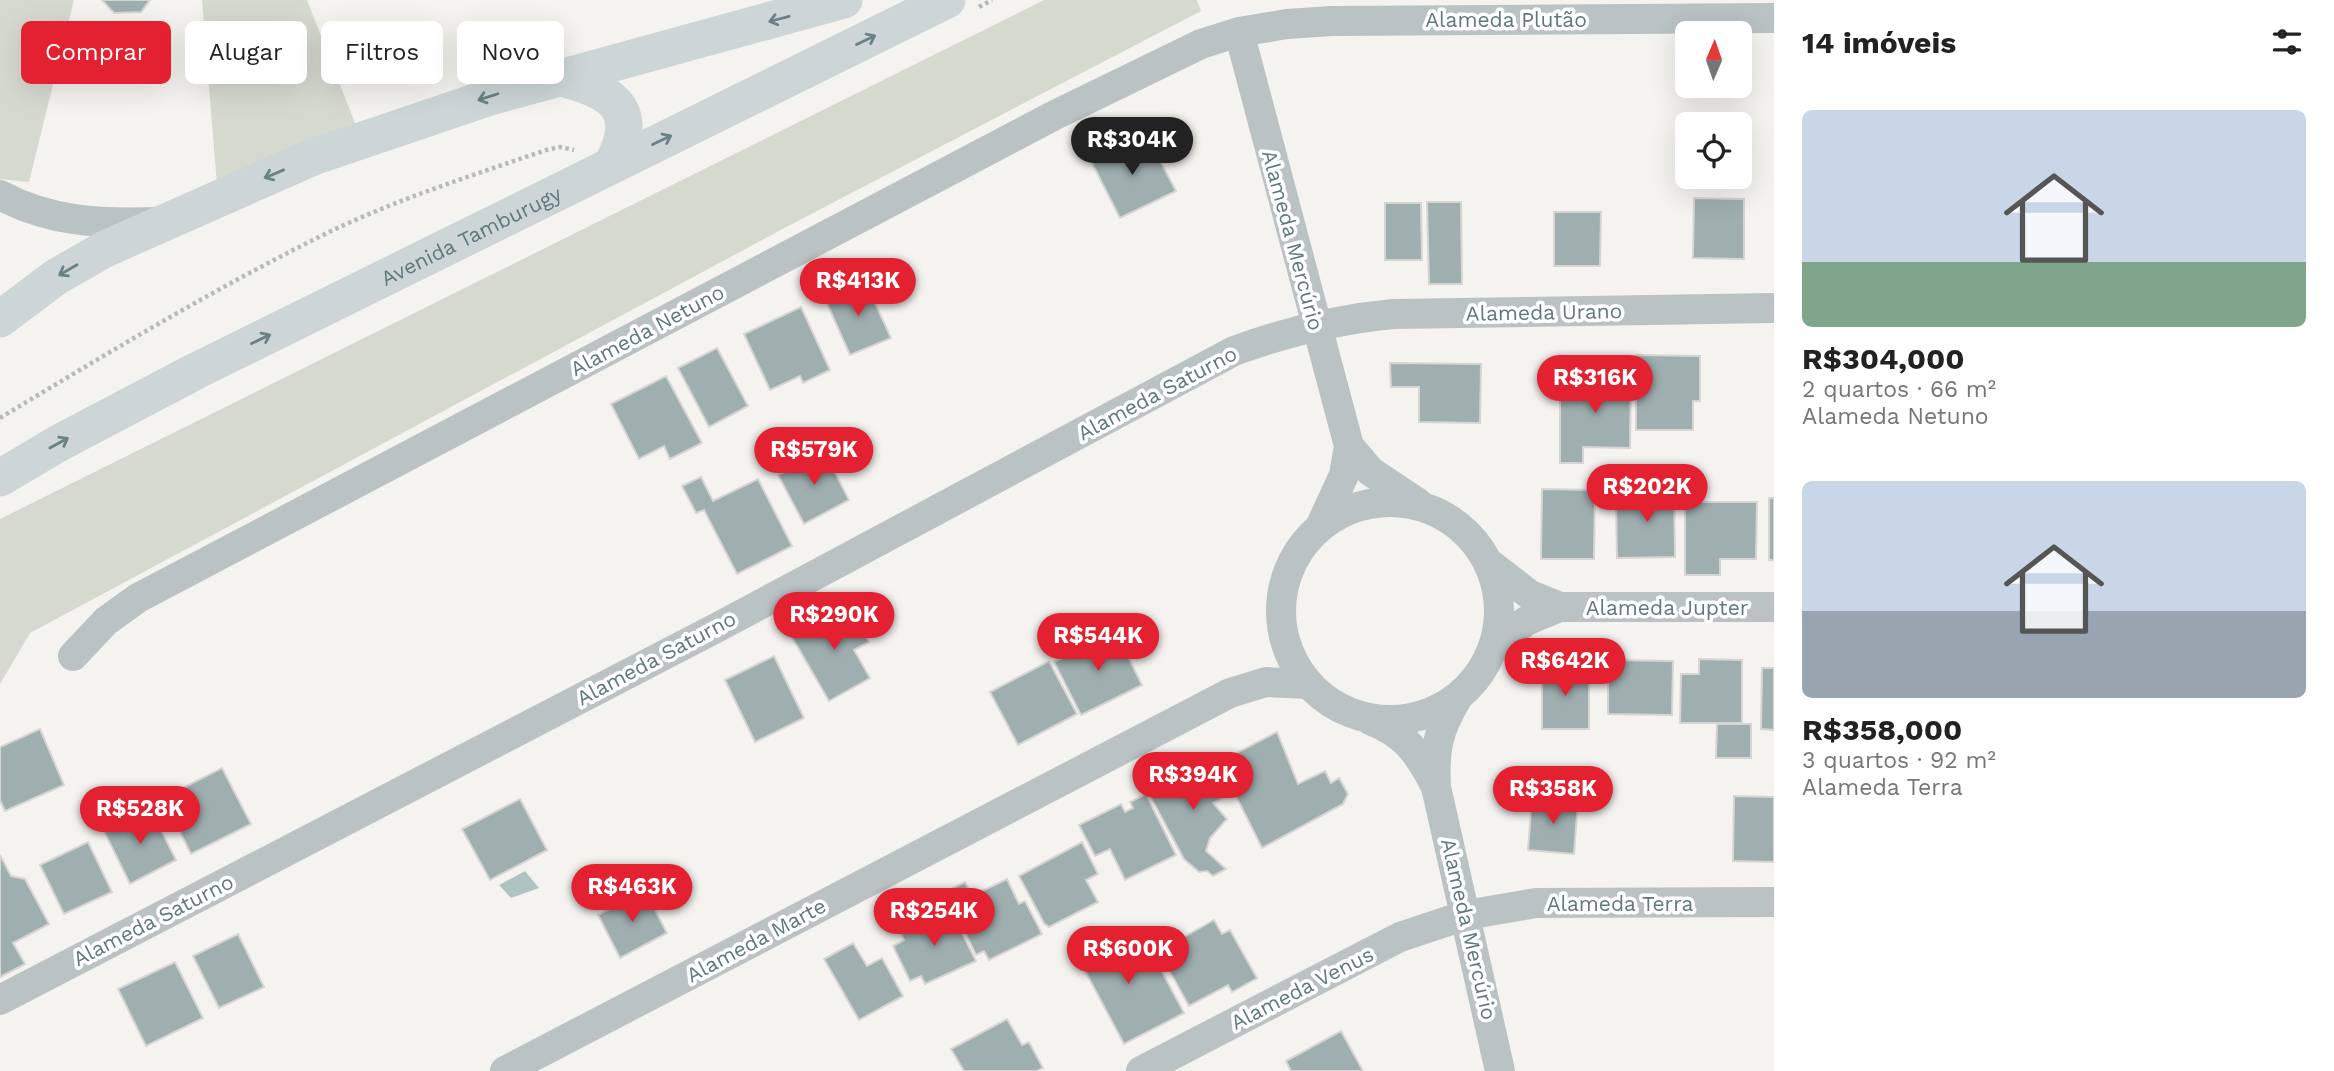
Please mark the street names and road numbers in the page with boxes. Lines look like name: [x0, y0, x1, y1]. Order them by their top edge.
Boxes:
street label: Alameda Plutão: [1425, 7, 1587, 32]
street label: Alameda Mercúrio: [1257, 147, 1329, 333]
street label: Avenida Tamburugy: [377, 180, 565, 290]
street label: Alameda Netuno: [566, 279, 728, 381]
street label: Alameda Urano: [1466, 298, 1622, 326]
street label: Alameda Saturno: [1073, 340, 1241, 446]
street label: Alameda Jupter: [1586, 595, 1749, 620]
street label: Alameda Saturno: [572, 605, 740, 711]
street label: Alameda Mercúrio: [1436, 836, 1502, 1022]
street label: Alameda Saturno: [69, 869, 237, 971]
street label: Alameda Terra: [1547, 891, 1693, 916]
street label: Alameda Marte: [682, 893, 830, 987]
street label: Alameda Venus: [1226, 941, 1378, 1035]

